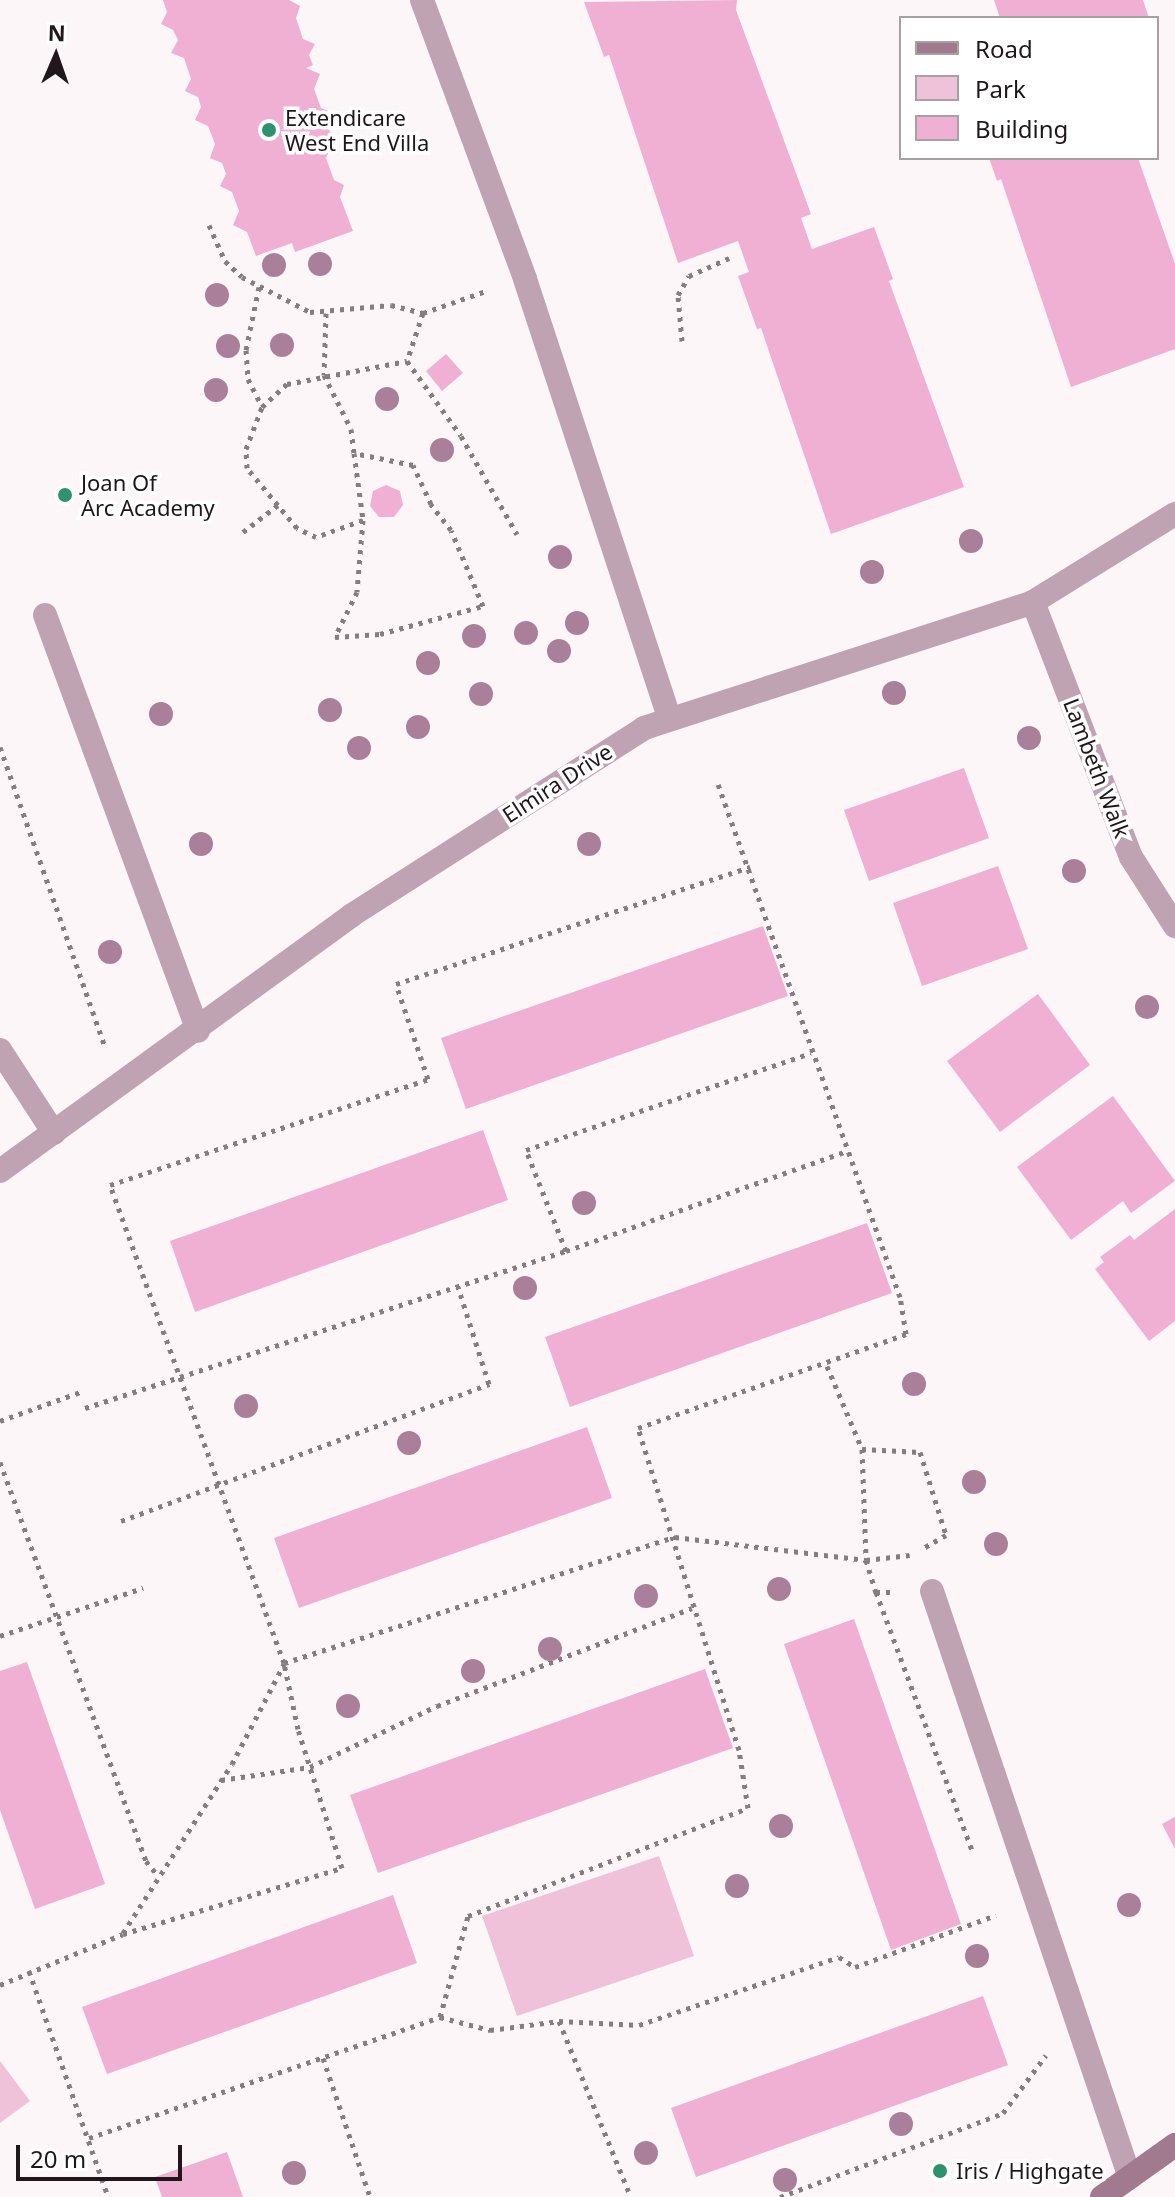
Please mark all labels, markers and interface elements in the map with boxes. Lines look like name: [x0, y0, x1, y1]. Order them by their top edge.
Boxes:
north arrow: [16, 16, 96, 96]
legend: [899, 16, 1159, 160]
text: N: [47, 17, 66, 47]
text: Road: [975, 32, 1033, 65]
text: Park: [975, 72, 1026, 105]
place label: Extendicare West End Villa: [285, 104, 429, 156]
text: Building: [975, 112, 1068, 145]
marker: Extendicare West End Villa: [260, 121, 278, 139]
place label: Joan Of Arc Academy: [81, 469, 215, 520]
marker: Joan Of Arc Academy: [56, 486, 74, 504]
street label: Lambeth Walk: [1058, 694, 1136, 842]
street label: Elmira Drive: [497, 738, 617, 828]
scale bar: [20, 2129, 186, 2179]
text: 20 m: [30, 2142, 86, 2175]
place label: Iris / Highgate: [956, 2158, 1104, 2184]
marker: Iris / Highgate: [931, 2162, 949, 2180]

